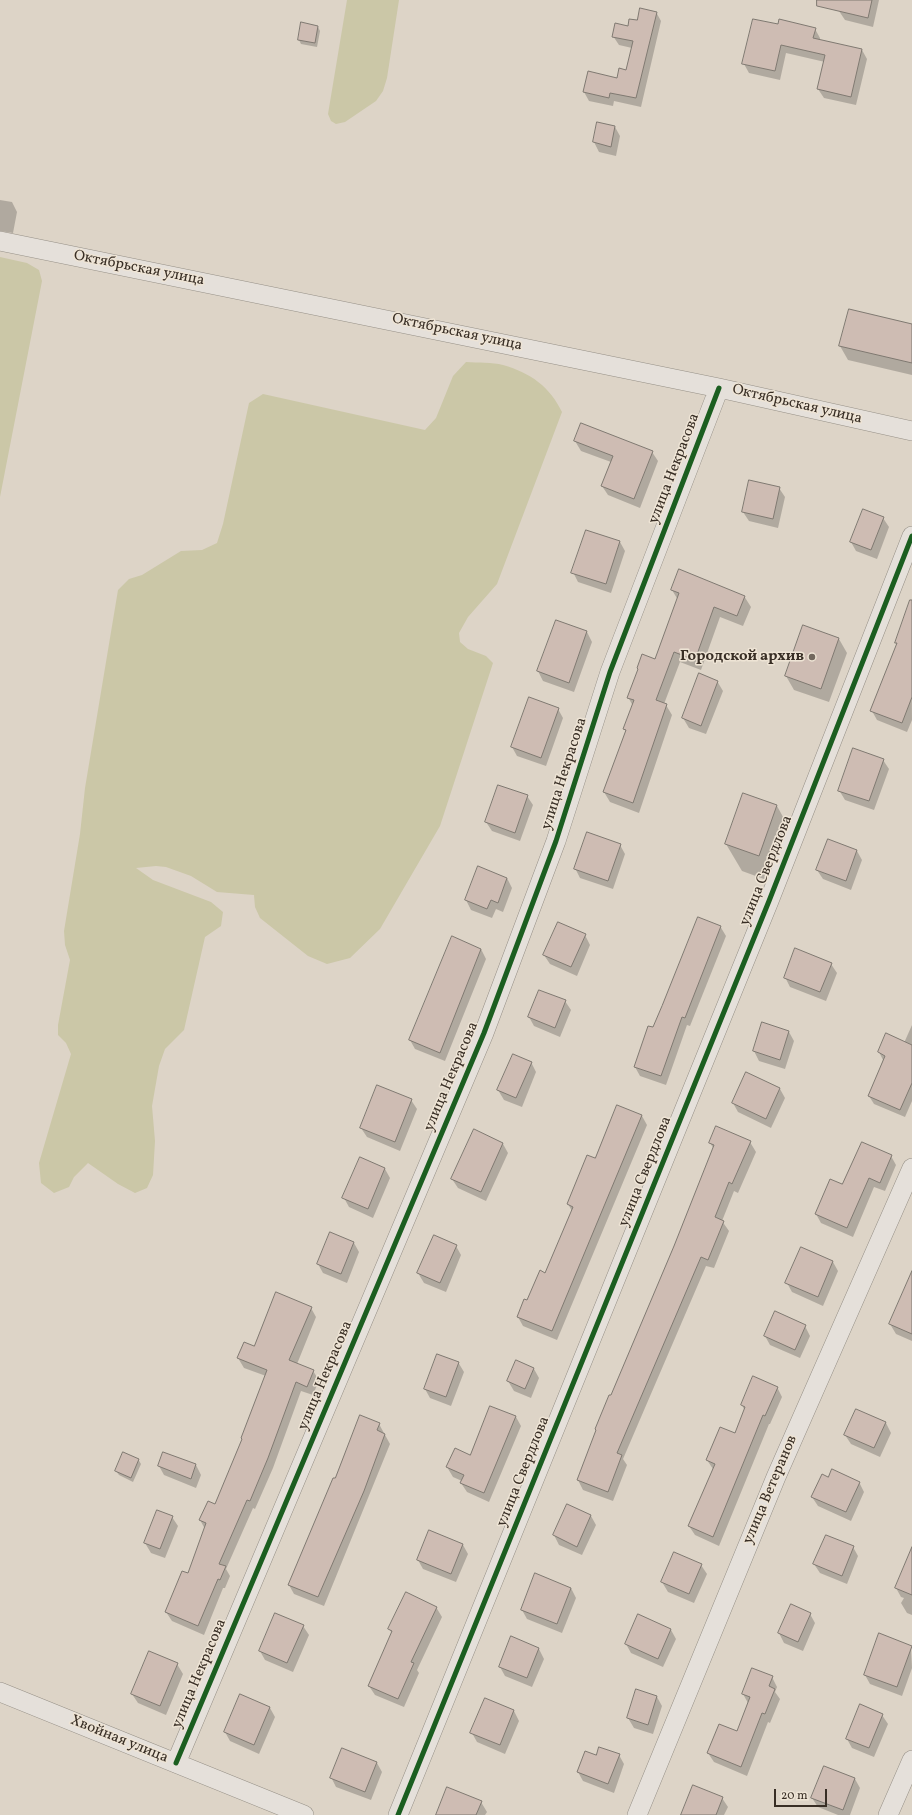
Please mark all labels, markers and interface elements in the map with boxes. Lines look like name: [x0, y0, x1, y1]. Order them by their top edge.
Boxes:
street label: Октябрьская улица: [72, 247, 206, 291]
street label: Октябрьская улица: [390, 310, 524, 356]
street label: Октябрьская улица: [730, 381, 864, 429]
street label: улица Некрасова: [646, 411, 704, 527]
place label: Городской архив: [680, 648, 804, 666]
marker: Городской архив: [807, 652, 817, 662]
street label: улица Некрасова: [538, 716, 592, 832]
street label: улица Свердлова: [737, 813, 797, 929]
street label: улица Некрасова: [421, 1020, 483, 1134]
street label: улица Свердлова: [616, 1114, 676, 1230]
street label: улица Некрасова: [295, 1319, 357, 1433]
street label: улица Свердлова: [494, 1414, 554, 1530]
street label: улица Ветеранов: [740, 1433, 802, 1547]
street label: улица Некрасова: [169, 1617, 231, 1731]
street label: Хвойная улица: [67, 1712, 171, 1768]
scale bar: [776, 1781, 829, 1807]
text: 20 m: [781, 1788, 808, 1804]

